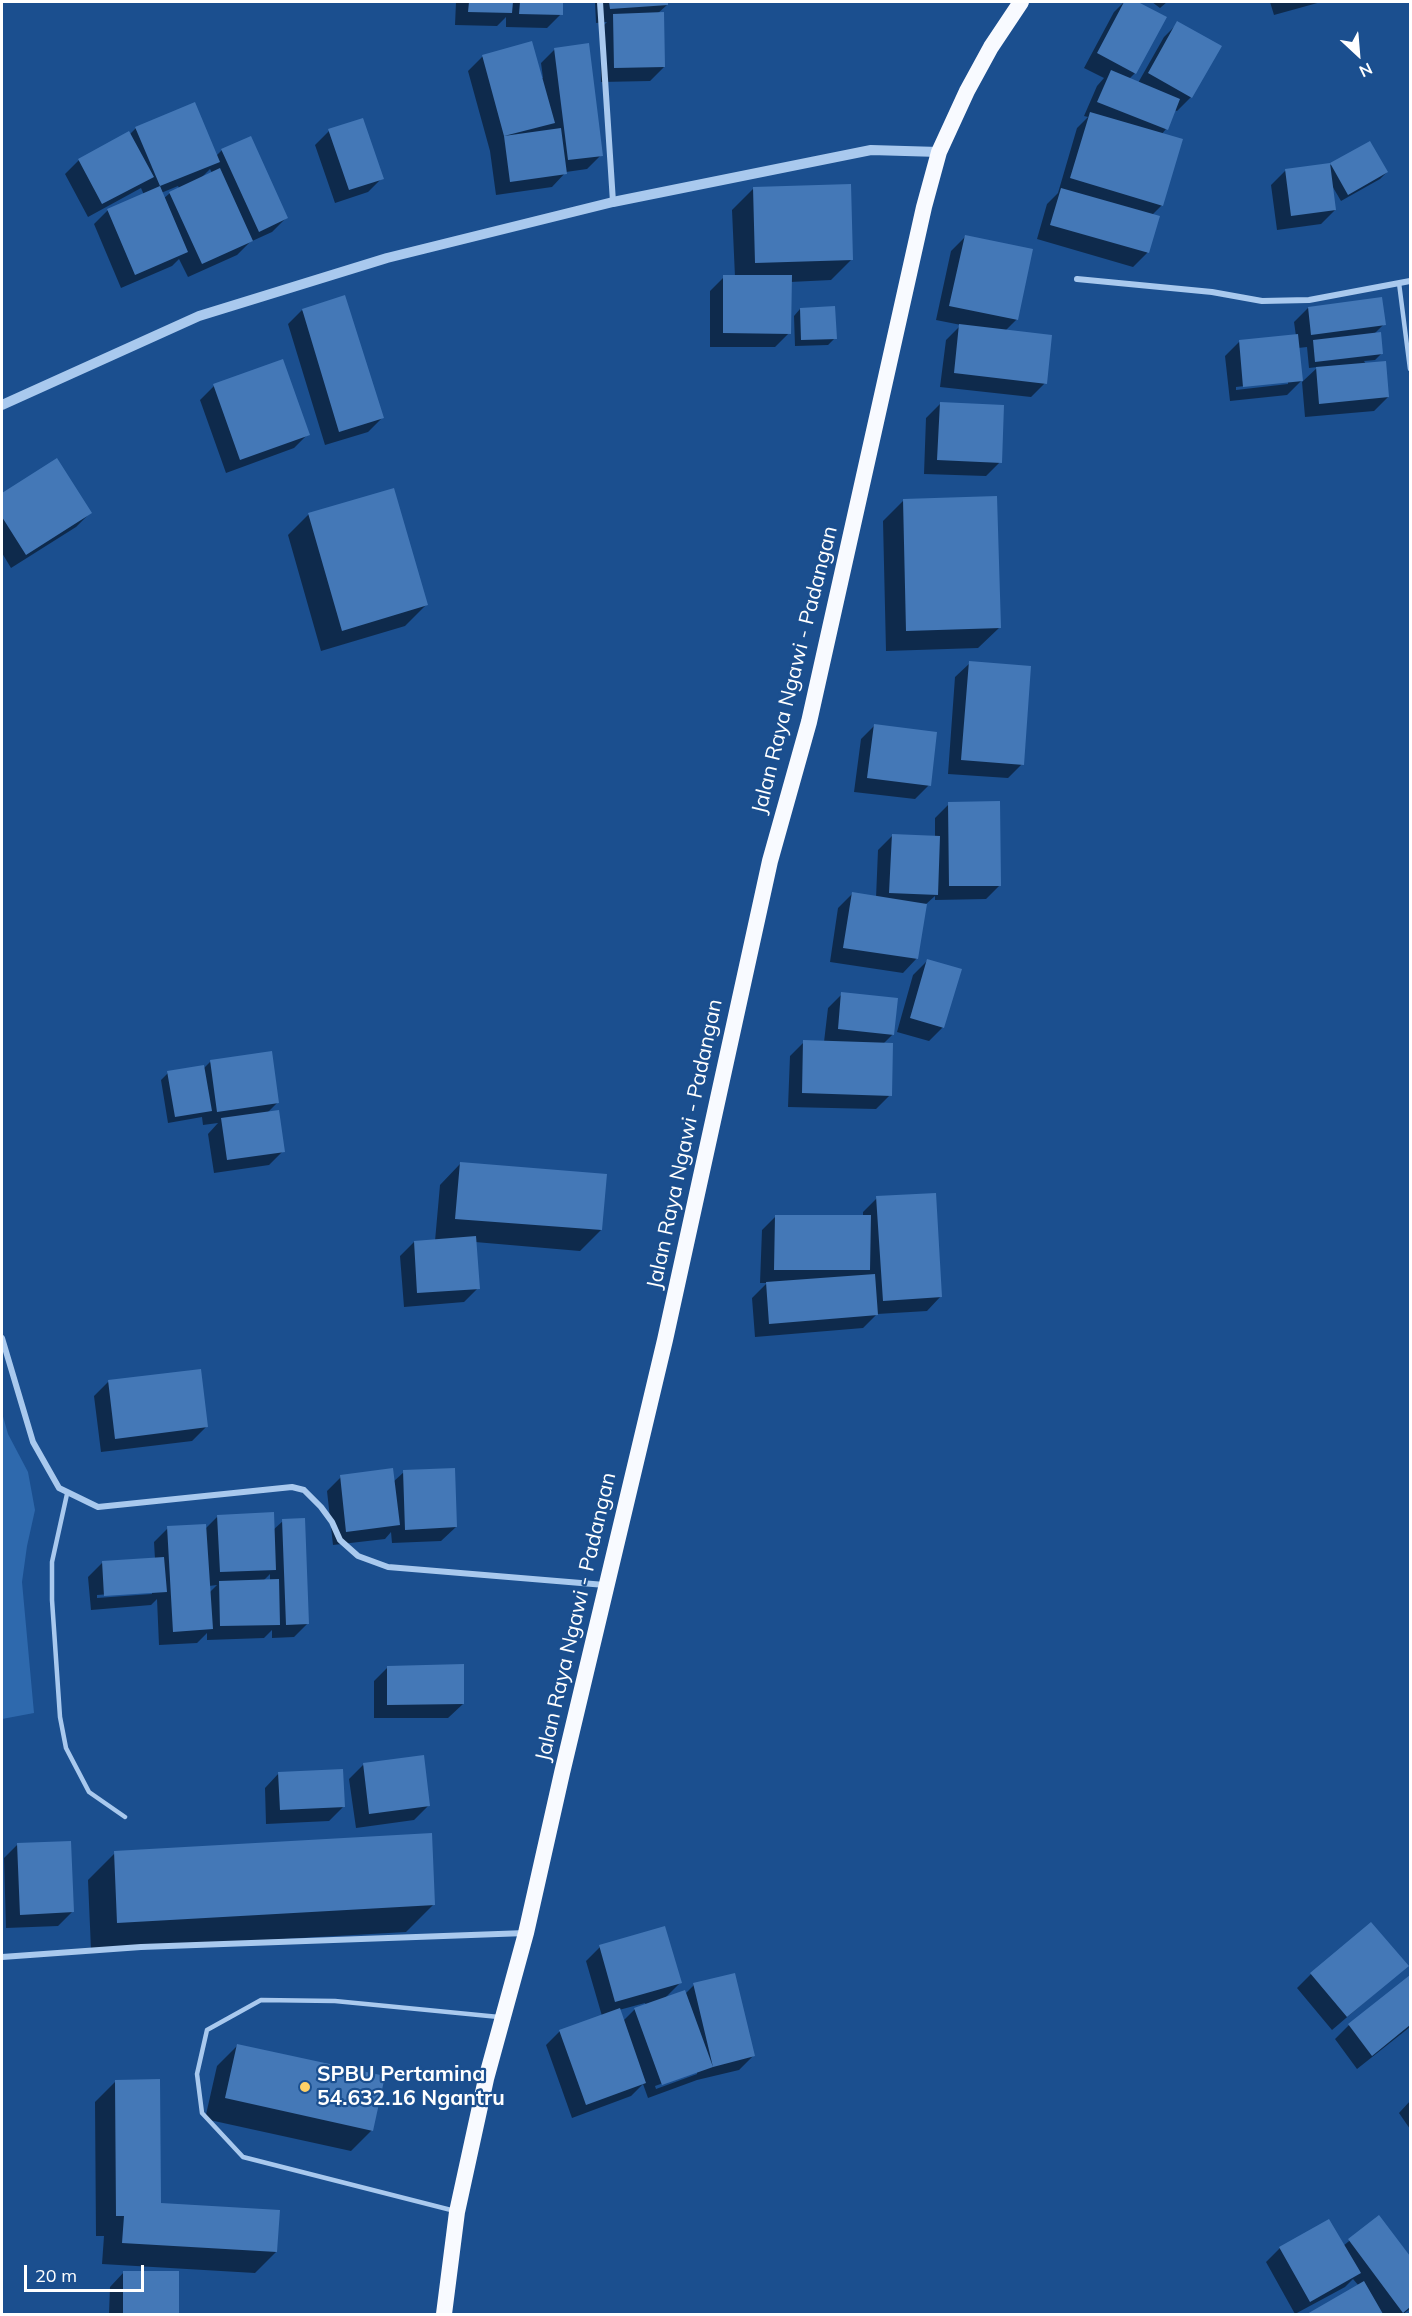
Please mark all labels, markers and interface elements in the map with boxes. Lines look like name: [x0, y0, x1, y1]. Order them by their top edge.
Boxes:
north arrow: [1328, 24, 1388, 84]
text: N: [1356, 59, 1376, 82]
street label: Jalan Raya Ngawi - Padangan: [747, 523, 843, 817]
street label: Jalan Raya Ngawi - Padangan: [642, 997, 728, 1291]
street label: Jalan Raya Ngawi - Padangan: [530, 1470, 622, 1764]
place label: SPBU Pertamina 54.632.16 Ngantru: [317, 2062, 505, 2112]
marker: SPBU Pertamina 54.632.16 Ngantru: [298, 2080, 312, 2094]
scale bar: [27, 2253, 147, 2291]
text: 20 m: [35, 2264, 77, 2287]

